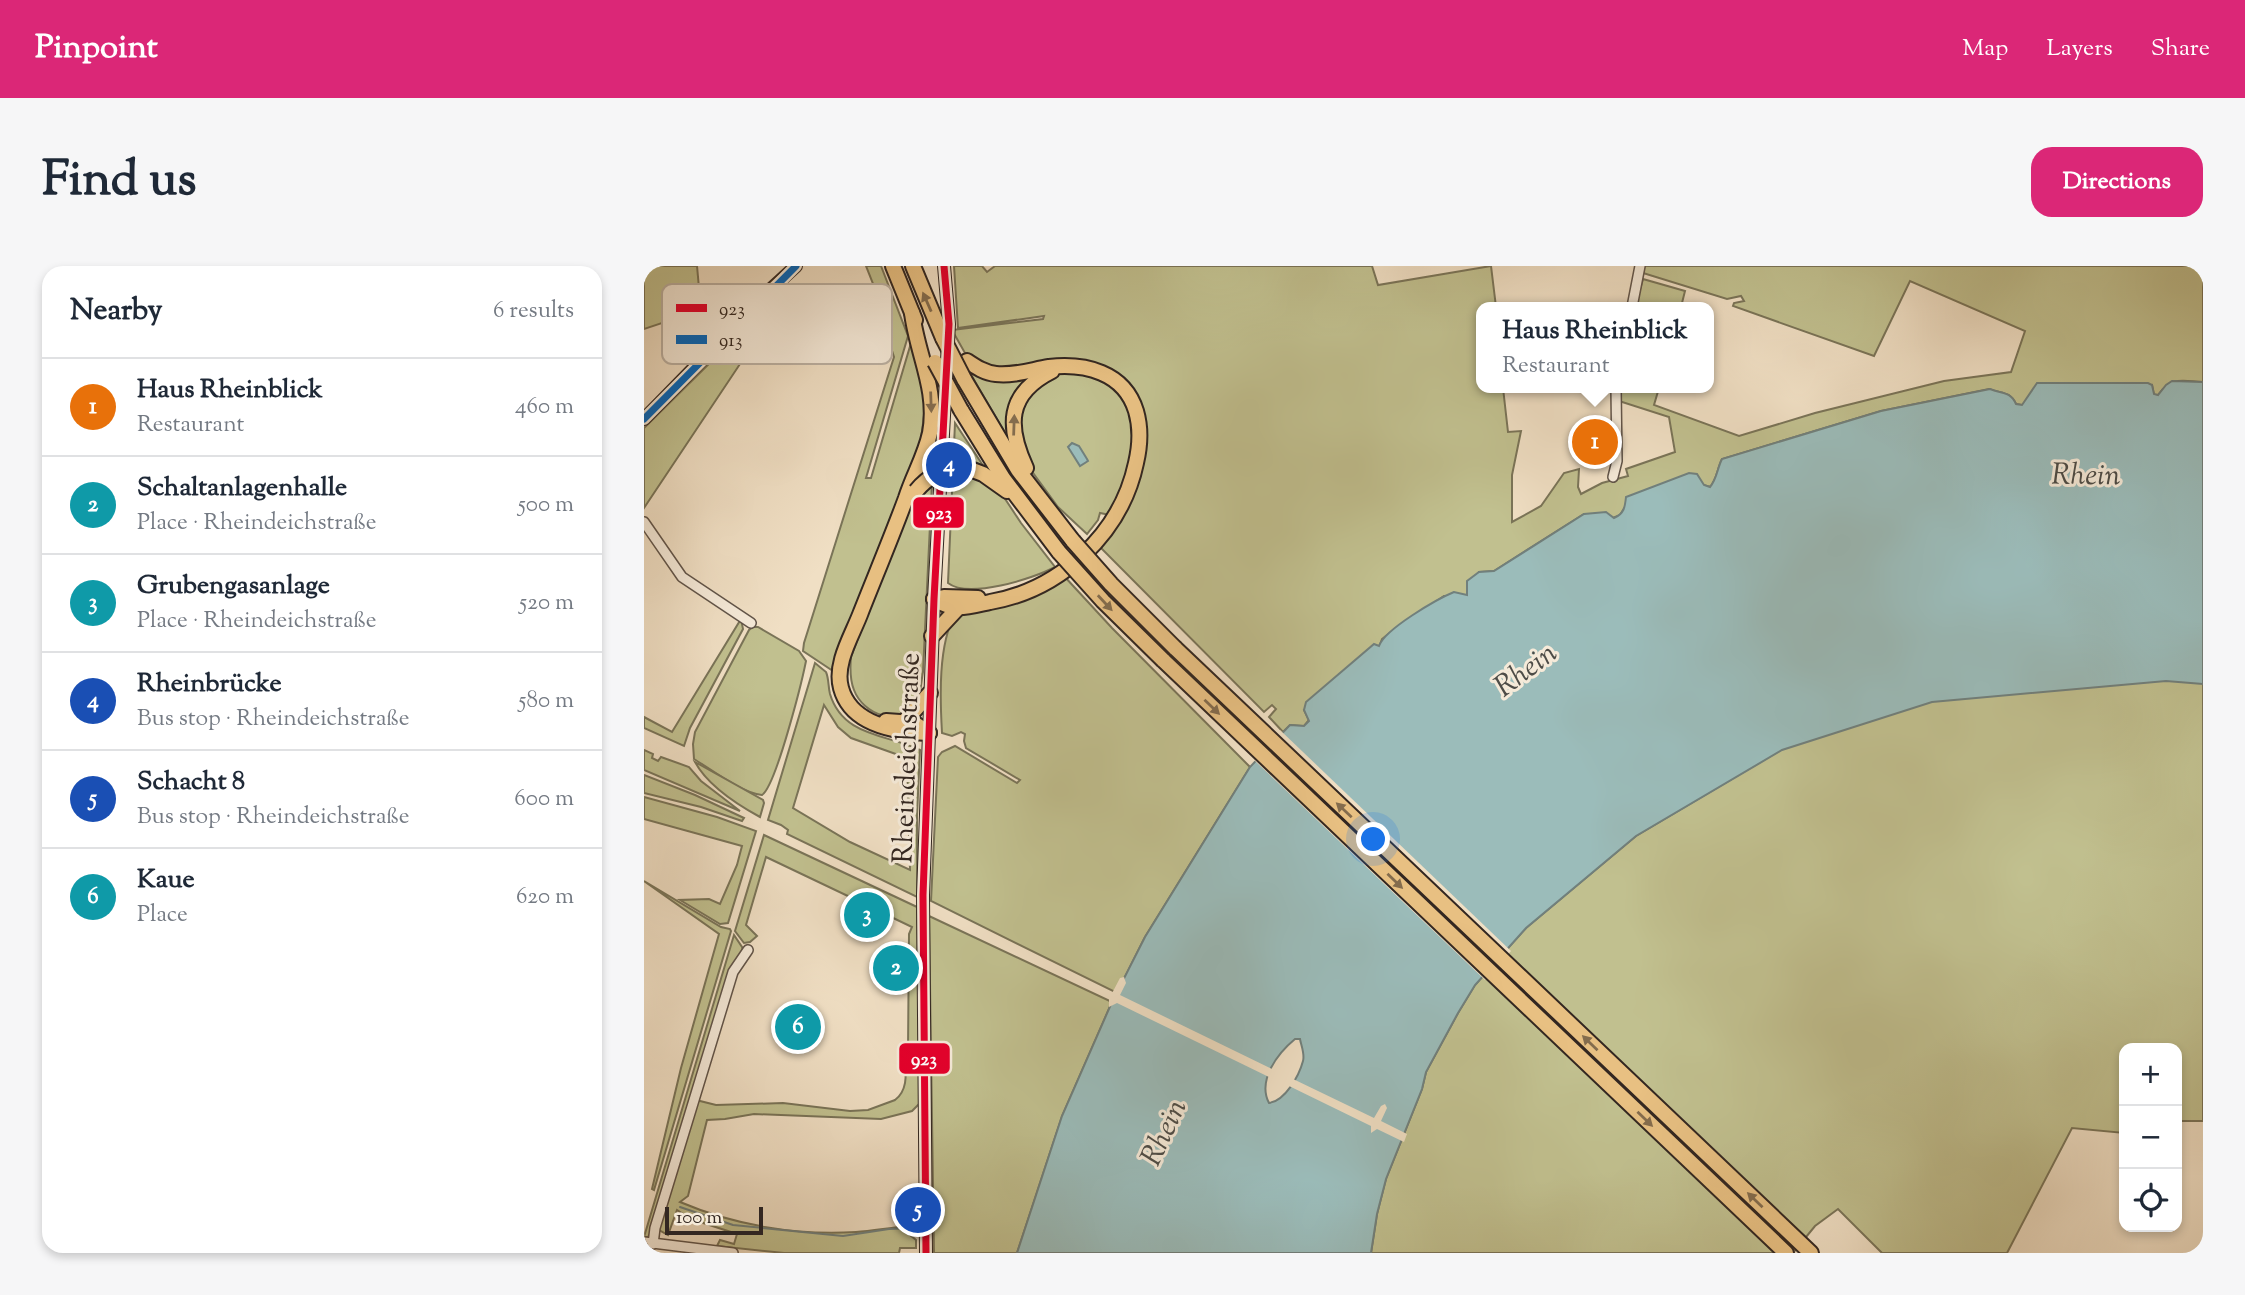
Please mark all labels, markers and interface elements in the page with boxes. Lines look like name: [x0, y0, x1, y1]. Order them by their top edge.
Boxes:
text: Pinpoint: [35, 25, 158, 73]
text: Map: [1962, 32, 2008, 66]
text: Layers: [2046, 32, 2113, 66]
text: Share: [2151, 32, 2210, 66]
text: Find us: [42, 147, 196, 217]
button: Directions: [2031, 147, 2203, 217]
legend: [662, 284, 892, 364]
text: Nearby: [70, 290, 162, 333]
one-way arrow: [921, 292, 932, 313]
text: 6 results: [493, 295, 574, 328]
text: 923: [719, 297, 745, 324]
popup: [1476, 302, 1714, 393]
text: Haus Rheinblick: [1502, 313, 1688, 350]
text: 913: [719, 328, 742, 355]
text: Restaurant: [1502, 350, 1610, 383]
text: Haus Rheinblick: [137, 372, 323, 409]
text: 1: [89, 391, 97, 424]
text: 460 m: [515, 391, 574, 424]
one-way arrow: [926, 392, 937, 414]
text: Restaurant: [137, 409, 244, 442]
one-way arrow: [1009, 414, 1020, 436]
pin: 1: [1572, 416, 1618, 468]
pin: 4: [926, 439, 972, 491]
water label: Rhein: [2051, 454, 2121, 499]
text: Schaltanlagenhalle: [137, 470, 347, 507]
text: 2: [88, 489, 98, 522]
text: 500 m: [518, 489, 574, 522]
line badge: 923: [912, 496, 965, 529]
text: 923: [926, 501, 952, 528]
text: Place · Rheindeichstraße: [137, 507, 376, 540]
text: Grubengasanlage: [137, 568, 330, 605]
text: 3: [88, 587, 98, 620]
text: 520 m: [519, 587, 574, 620]
one-way arrow: [1097, 594, 1113, 611]
text: Place · Rheindeichstraße: [137, 605, 376, 638]
water label: Rhein: [1486, 633, 1567, 709]
street label: Rheindeichstraße: [884, 652, 932, 864]
text: Rheinbrücke: [137, 666, 282, 703]
text: 4: [87, 685, 99, 718]
text: 580 m: [519, 685, 574, 718]
one-way arrow: [1203, 699, 1220, 715]
text: Bus stop · Rheindeichstraße: [137, 703, 409, 736]
text: Schacht 8: [137, 764, 245, 801]
text: 5: [89, 783, 97, 816]
text: 600 m: [514, 783, 574, 816]
text: Bus stop · Rheindeichstraße: [137, 801, 409, 834]
one-way arrow: [1336, 802, 1353, 818]
your location: [1356, 822, 1390, 856]
text: Kaue: [137, 862, 195, 899]
one-way arrow: [1386, 872, 1403, 888]
text: 6: [87, 881, 99, 914]
text: 620 m: [516, 881, 574, 914]
pin: 3: [844, 889, 890, 941]
text: Place: [137, 899, 188, 932]
pin: 2: [873, 942, 919, 994]
pin: 6: [775, 1001, 821, 1053]
one-way arrow: [1582, 1035, 1599, 1051]
line badge: 923: [898, 1042, 951, 1075]
map controls: [2119, 1043, 2182, 1232]
button: +: [2119, 1043, 2182, 1106]
text: 923: [911, 1047, 937, 1074]
water label: Rhein: [1131, 1093, 1199, 1173]
button: −: [2119, 1106, 2182, 1169]
one-way arrow: [1636, 1110, 1653, 1127]
button: locate: [2119, 1169, 2182, 1232]
pin: 5: [895, 1184, 941, 1236]
one-way arrow: [1746, 1191, 1763, 1208]
scale bar: [665, 1204, 763, 1236]
text: 100 m: [676, 1205, 722, 1232]

